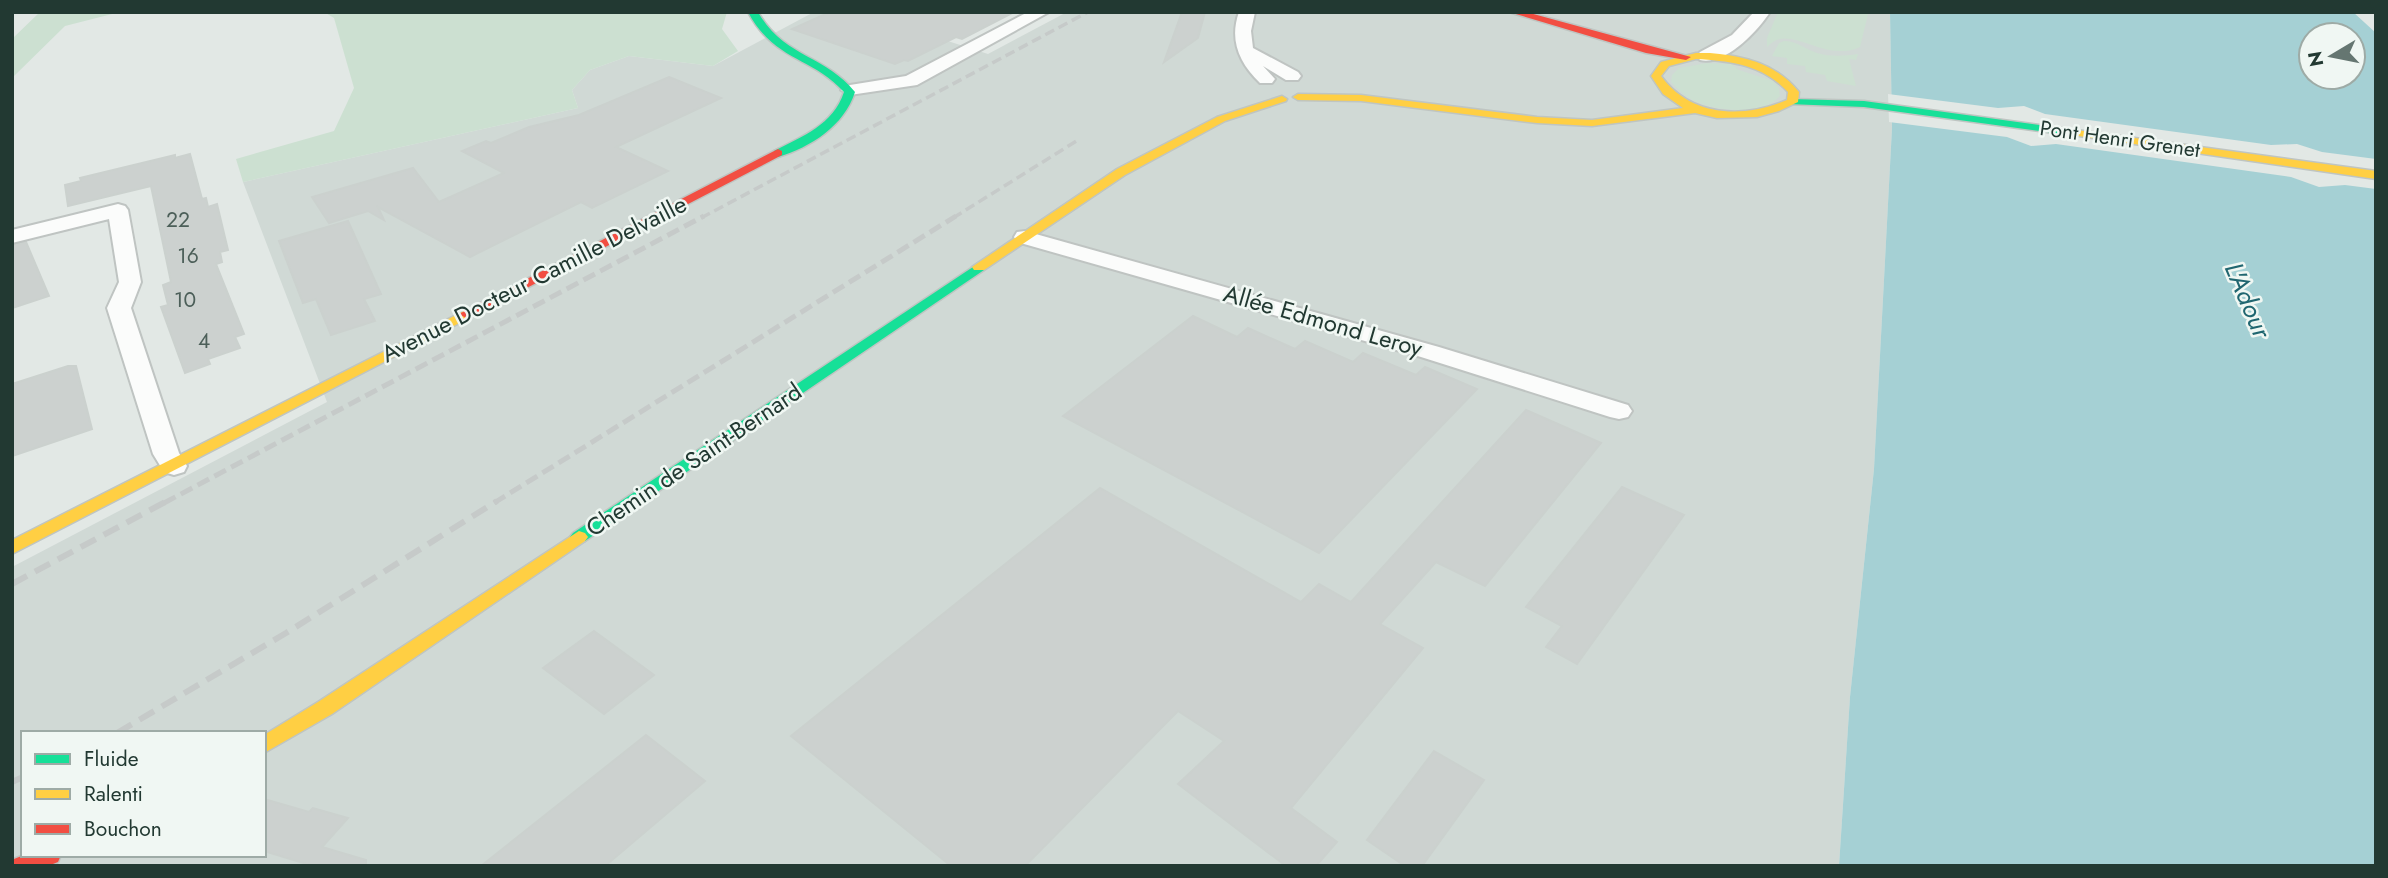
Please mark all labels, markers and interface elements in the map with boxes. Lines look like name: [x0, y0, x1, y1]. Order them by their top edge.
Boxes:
north arrow: [2297, 21, 2367, 91]
text: N: [2301, 49, 2330, 69]
street label: Pont Henri Grenet: [2038, 113, 2202, 165]
street label: Avenue Docteur Camille Delvaille: [375, 186, 693, 371]
house number: 22: [166, 205, 190, 235]
house number: 16: [177, 241, 199, 271]
water label: L'Adour: [2215, 256, 2281, 345]
street label: Allée Edmond Leroy: [1220, 275, 1427, 366]
house number: 10: [174, 285, 196, 315]
house number: 4: [198, 326, 210, 356]
street label: Chemin de Saint-Bernard: [579, 374, 809, 545]
legend: [21, 731, 266, 857]
text: Fluide: [84, 744, 139, 774]
text: Ralenti: [84, 779, 143, 809]
text: Bouchon: [84, 814, 162, 844]

